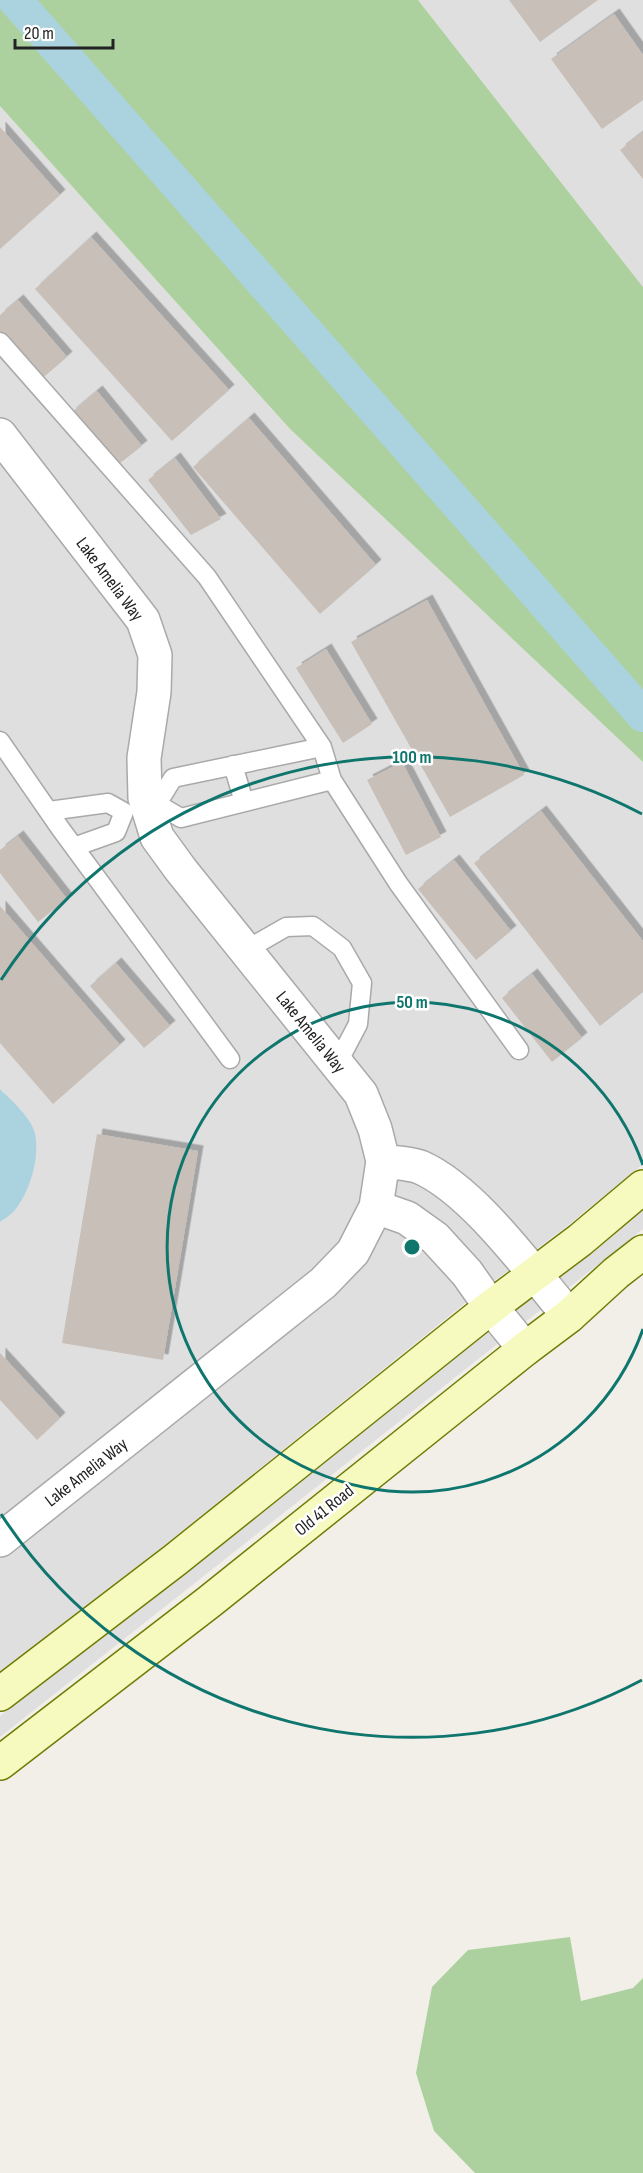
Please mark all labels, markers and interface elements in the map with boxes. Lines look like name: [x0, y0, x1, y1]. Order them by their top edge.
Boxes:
scale bar: [15, 12, 112, 50]
text: 20 m: [24, 23, 54, 44]
street label: Lake Amelia Way: [71, 533, 148, 625]
text: 100 m: [393, 747, 432, 768]
street label: Lake Amelia Way: [271, 987, 350, 1077]
text: 50 m: [396, 992, 428, 1013]
centre of rings: [402, 1237, 422, 1257]
street label: Lake Amelia Way: [41, 1434, 132, 1511]
street label: Old 41 Road: [291, 1480, 358, 1540]

